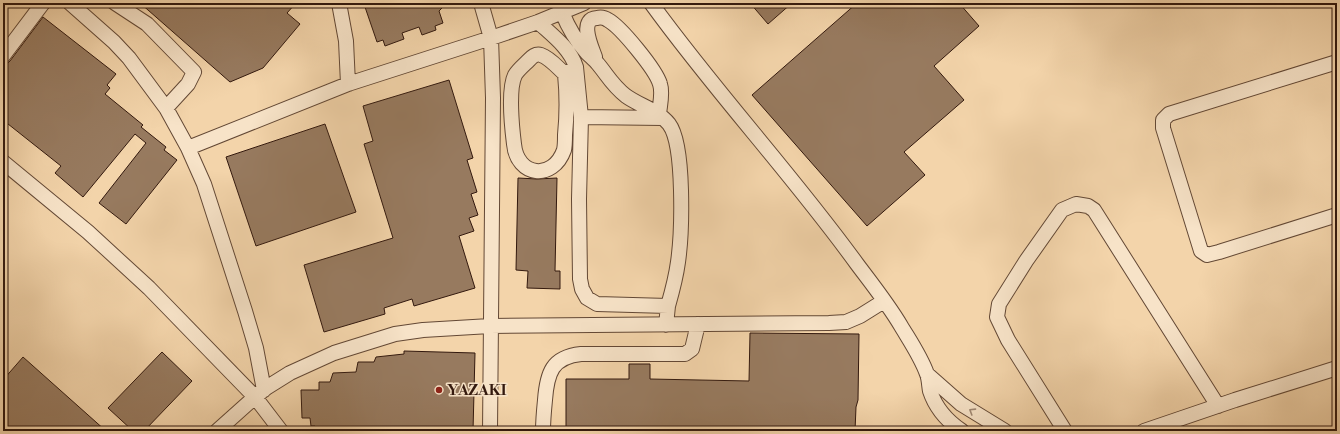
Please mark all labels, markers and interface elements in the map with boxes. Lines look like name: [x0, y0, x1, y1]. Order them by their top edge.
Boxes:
place label: YAZAKI: [447, 381, 507, 400]
marker: YAZAKI: [434, 385, 444, 395]
one-way arrow: [969, 408, 976, 415]

